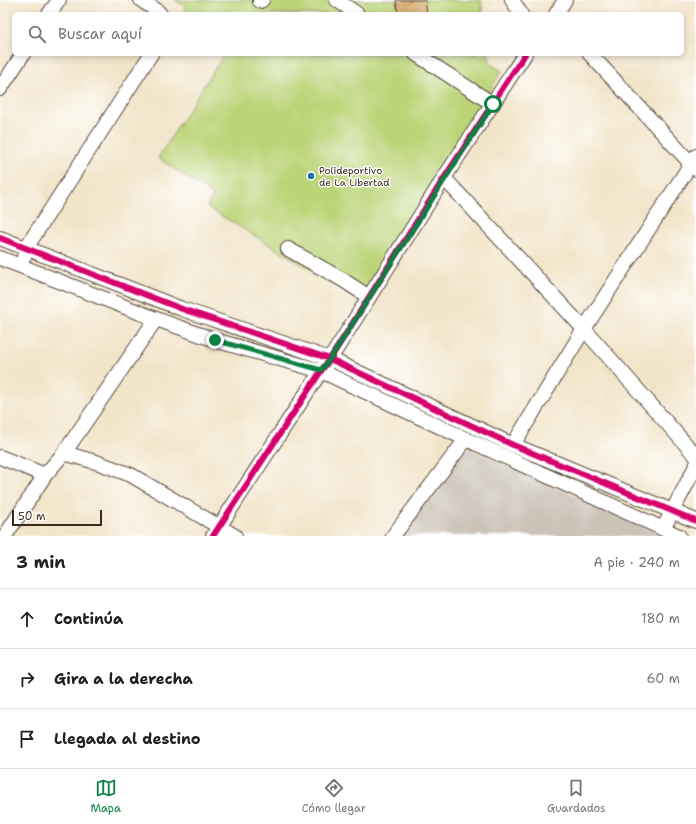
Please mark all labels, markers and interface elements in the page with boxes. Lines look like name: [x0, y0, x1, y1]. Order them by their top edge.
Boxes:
search box: [12, 12, 684, 56]
icon: search: [26, 23, 48, 45]
text: Buscar aquí: [58, 24, 142, 44]
route start: [484, 95, 502, 113]
place label: Polideportivo de La Libertad: [319, 164, 390, 189]
marker: Polideportivo de La Libertad: [306, 171, 316, 181]
route end: [206, 331, 224, 349]
scale bar: [12, 508, 102, 527]
text: 50 m: [18, 509, 46, 524]
text: 3 min: [16, 551, 66, 573]
text: A pie · 240 m: [594, 554, 680, 571]
icon: ahead: [16, 608, 38, 630]
text: Continúa: [54, 609, 123, 629]
text: 180 m: [641, 610, 680, 627]
icon: right: [16, 668, 38, 690]
text: Gira a la derecha: [54, 669, 193, 689]
text: 60 m: [647, 670, 680, 687]
icon: arrive: [16, 728, 38, 750]
text: Llegada al destino: [54, 729, 201, 749]
tab: Mapa: [90, 777, 121, 816]
tab: Cómo llegar: [302, 777, 366, 816]
tab: Guardados: [547, 777, 605, 816]

